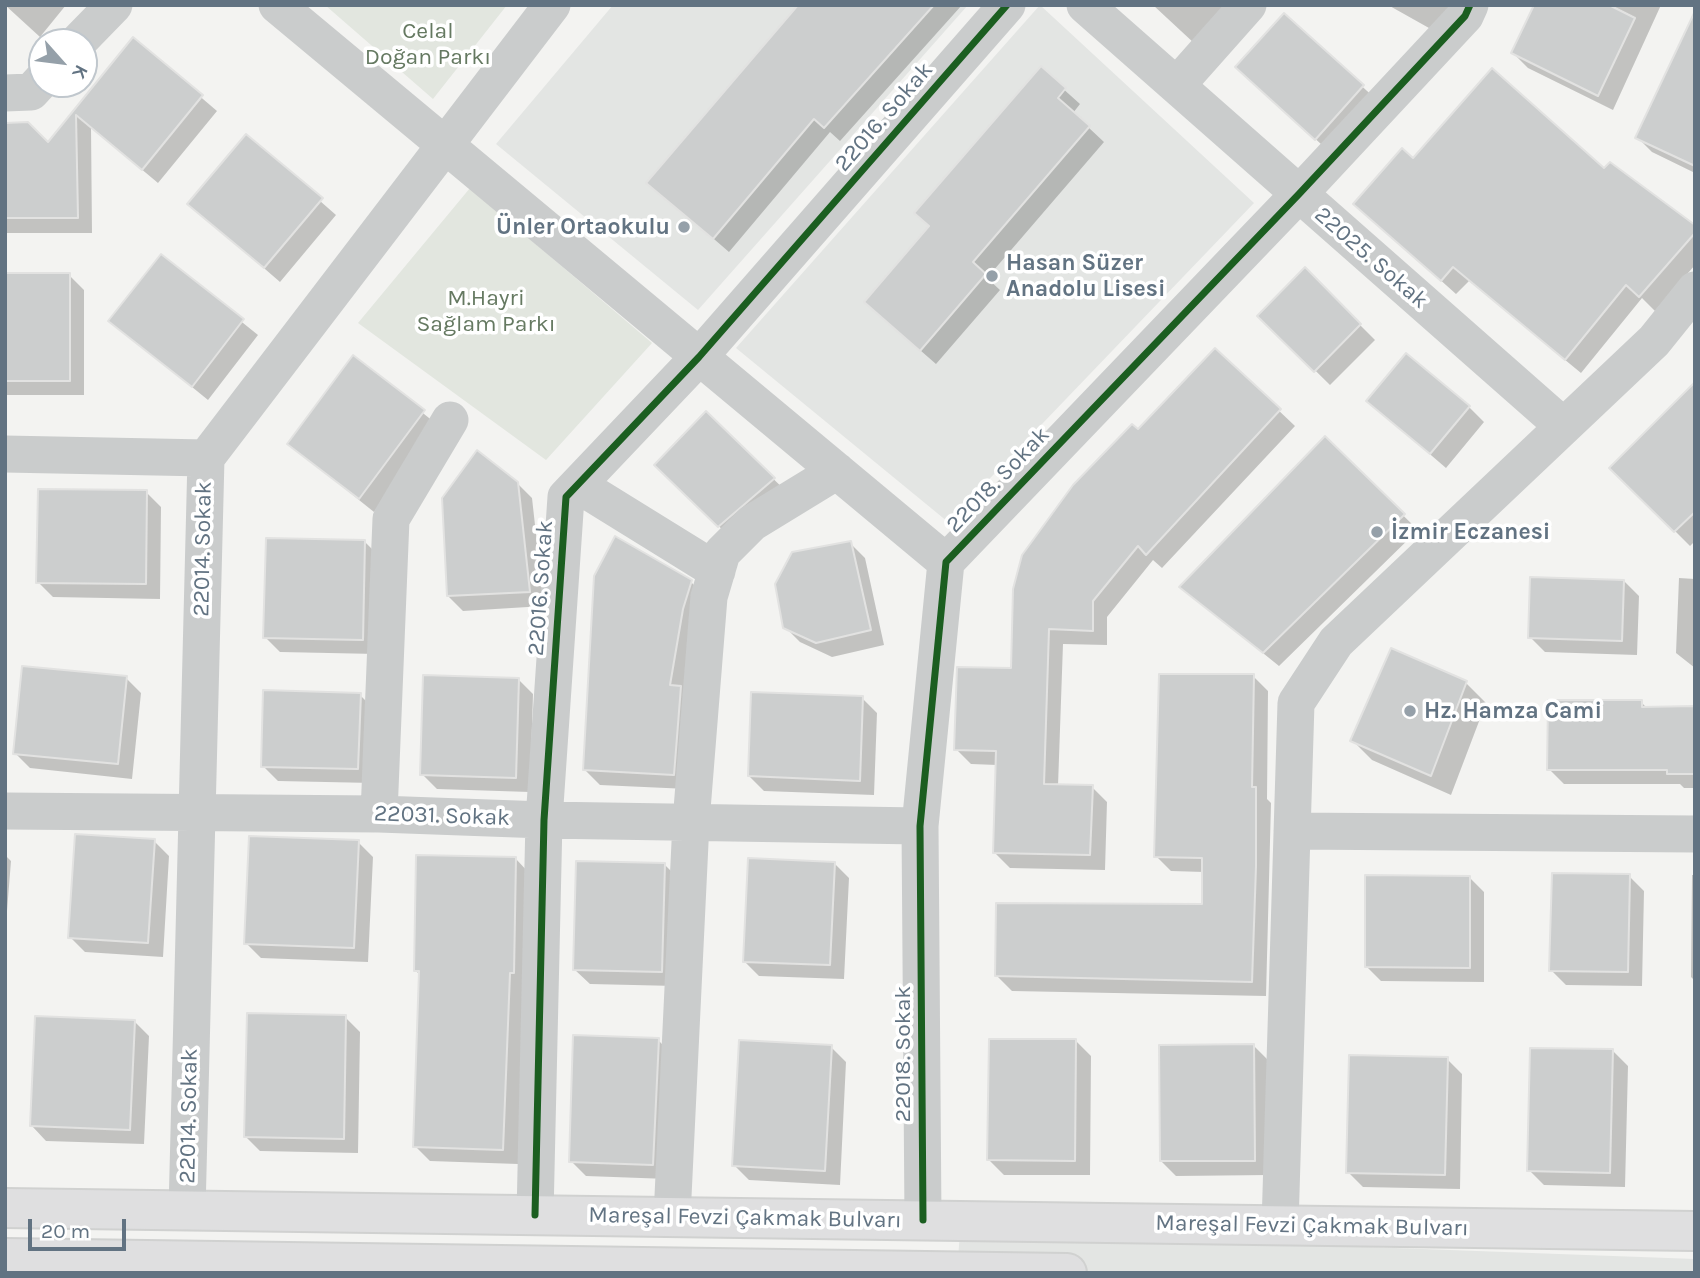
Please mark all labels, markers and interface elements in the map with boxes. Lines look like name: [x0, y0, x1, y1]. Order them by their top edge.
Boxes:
park label: Celal Doğan Parkı: [365, 17, 491, 71]
north arrow: [28, 28, 98, 98]
street label: 22016. Sokak: [829, 57, 939, 177]
text: K: [67, 61, 92, 83]
street label: 22025. Sokak: [1309, 201, 1433, 315]
place label: Ünler Ortaokulu: [496, 213, 670, 241]
marker: Ünler Ortaokulu: [676, 219, 692, 235]
place label: Hasan Süzer Anadolu Lisesi: [1006, 249, 1165, 303]
marker: Hasan Süzer Anadolu Lisesi: [984, 268, 1000, 284]
park label: M.Hayri Sağlam Parkı: [416, 284, 556, 338]
street label: 22018. Sokak: [941, 421, 1055, 539]
street label: 22014. Sokak: [188, 481, 218, 617]
place label: İzmir Eczanesi: [1391, 518, 1550, 546]
street label: 22016. Sokak: [523, 519, 559, 657]
marker: İzmir Eczanesi: [1369, 524, 1385, 540]
place label: Hz. Hamza Cami: [1424, 697, 1602, 725]
marker: Hz. Hamza Cami: [1402, 703, 1418, 719]
street label: 22031. Sokak: [374, 800, 510, 832]
street label: 22018. Sokak: [889, 986, 917, 1122]
street label: 22014. Sokak: [174, 1048, 204, 1184]
street label: Mareşal Fevzi Çakmak Bulvarı: [588, 1201, 902, 1235]
scale bar: [32, 1204, 130, 1248]
street label: Mareşal Fevzi Çakmak Bulvarı: [1155, 1209, 1469, 1243]
text: 20 m: [41, 1219, 90, 1243]

